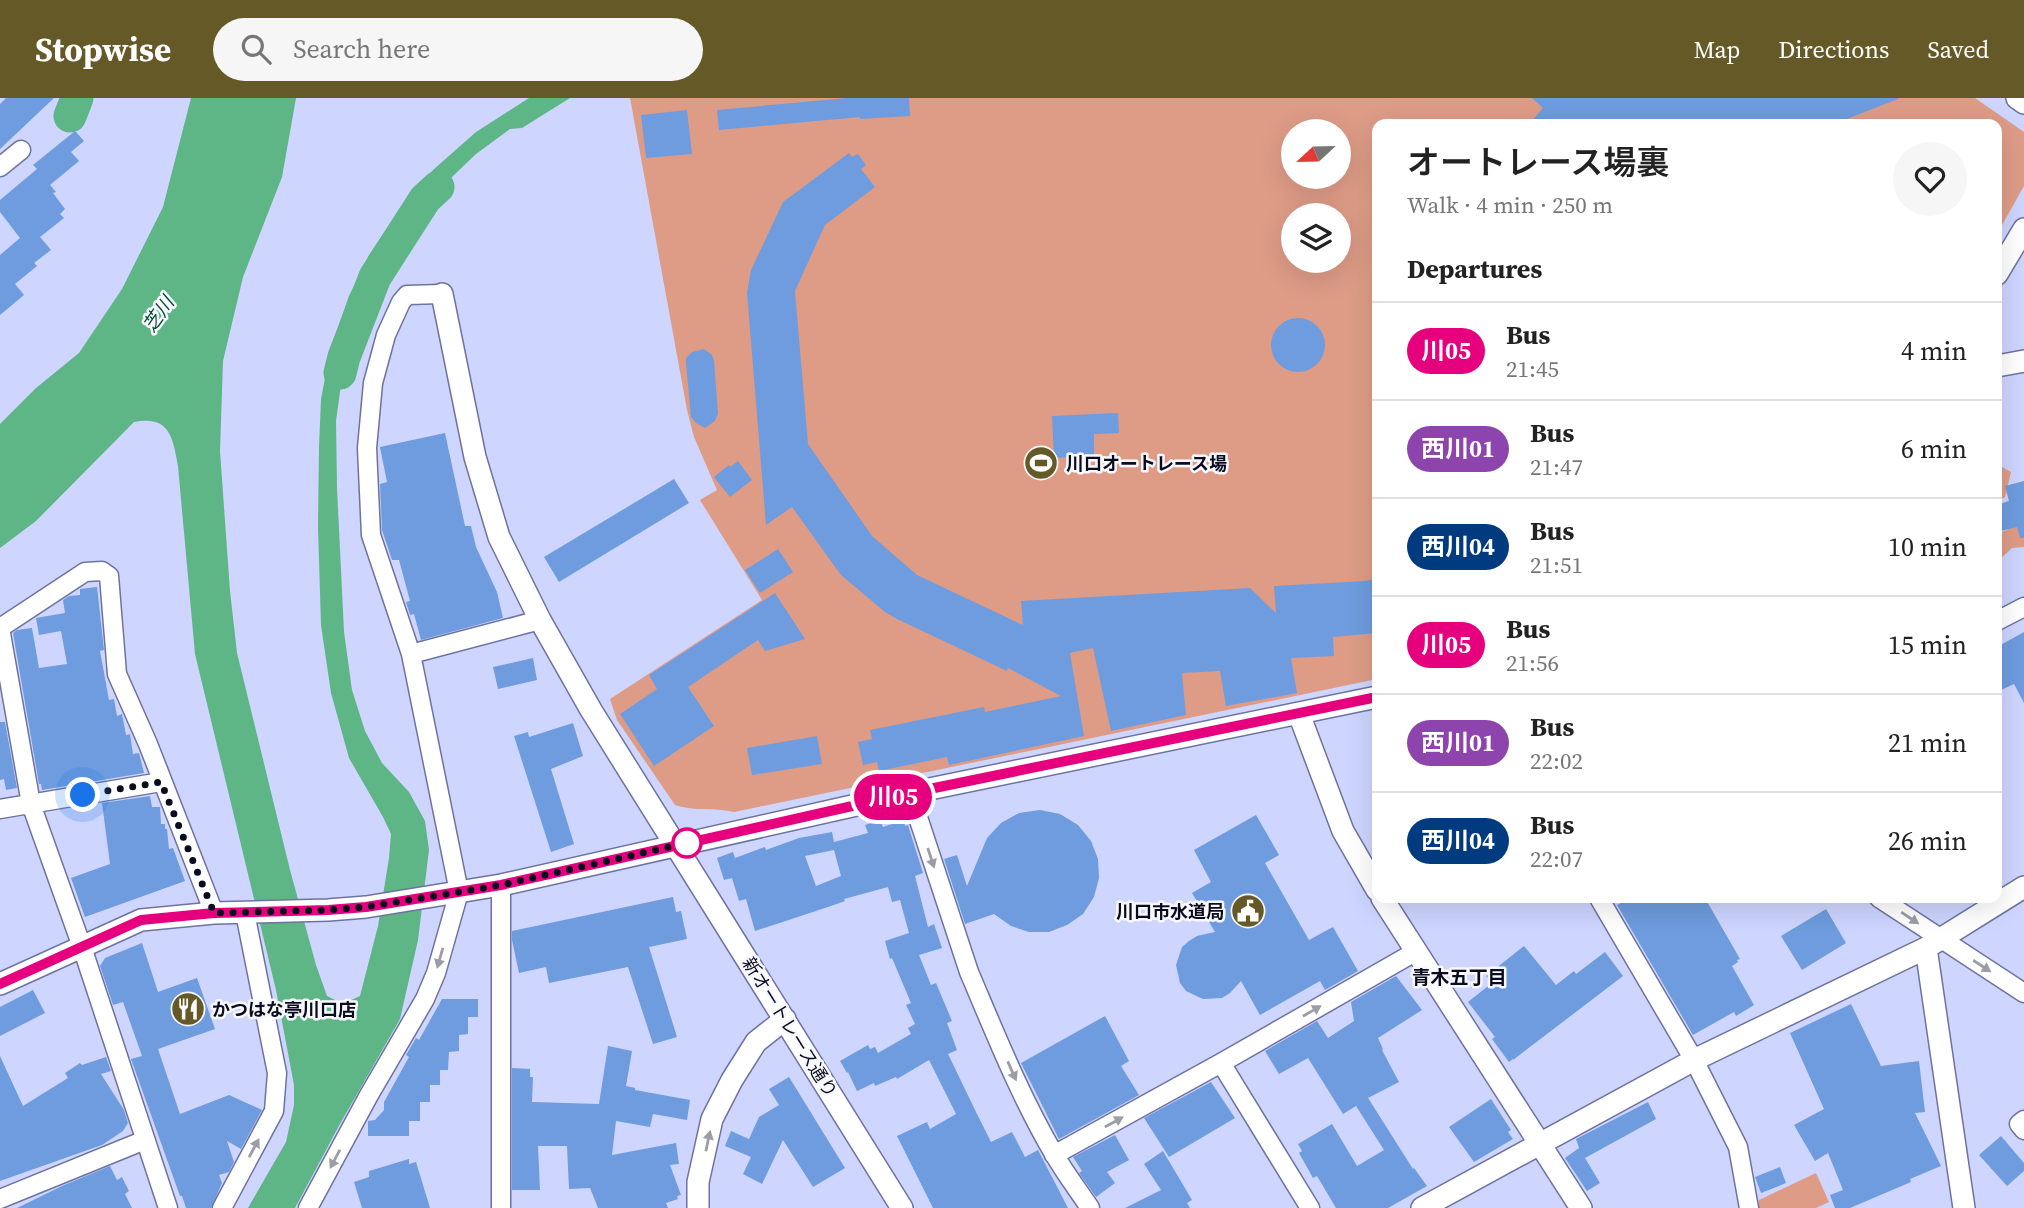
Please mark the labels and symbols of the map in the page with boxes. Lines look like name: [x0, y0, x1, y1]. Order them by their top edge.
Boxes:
north arrow: [1281, 119, 1351, 189]
water label: 芝川: [136, 289, 181, 337]
sports icon: 川口オートレース場: [1022, 444, 1060, 482]
place label: 川口オートレース場: [1066, 451, 1227, 476]
line badge: 川05: [853, 774, 933, 820]
your location: [65, 777, 100, 812]
unlabelled marker: [672, 828, 702, 858]
one-way arrow: [926, 848, 937, 869]
public building icon: 川口市水道局: [1229, 892, 1267, 930]
place label: 川口市水道局: [1116, 899, 1224, 924]
one-way arrow: [1900, 912, 1920, 925]
one-way arrow: [435, 948, 445, 969]
street label: 新オートレース通り: [737, 952, 843, 1102]
one-way arrow: [1973, 959, 1992, 972]
district label: 青木五丁目: [1411, 964, 1507, 990]
restaurant icon: かつはな亭川口店: [169, 990, 207, 1028]
place label: かつはな亭川口店: [212, 997, 356, 1022]
one-way arrow: [1303, 1005, 1322, 1017]
one-way arrow: [1007, 1060, 1018, 1081]
one-way arrow: [1104, 1116, 1124, 1128]
one-way arrow: [702, 1130, 713, 1152]
one-way arrow: [248, 1138, 260, 1158]
one-way arrow: [329, 1149, 341, 1169]

